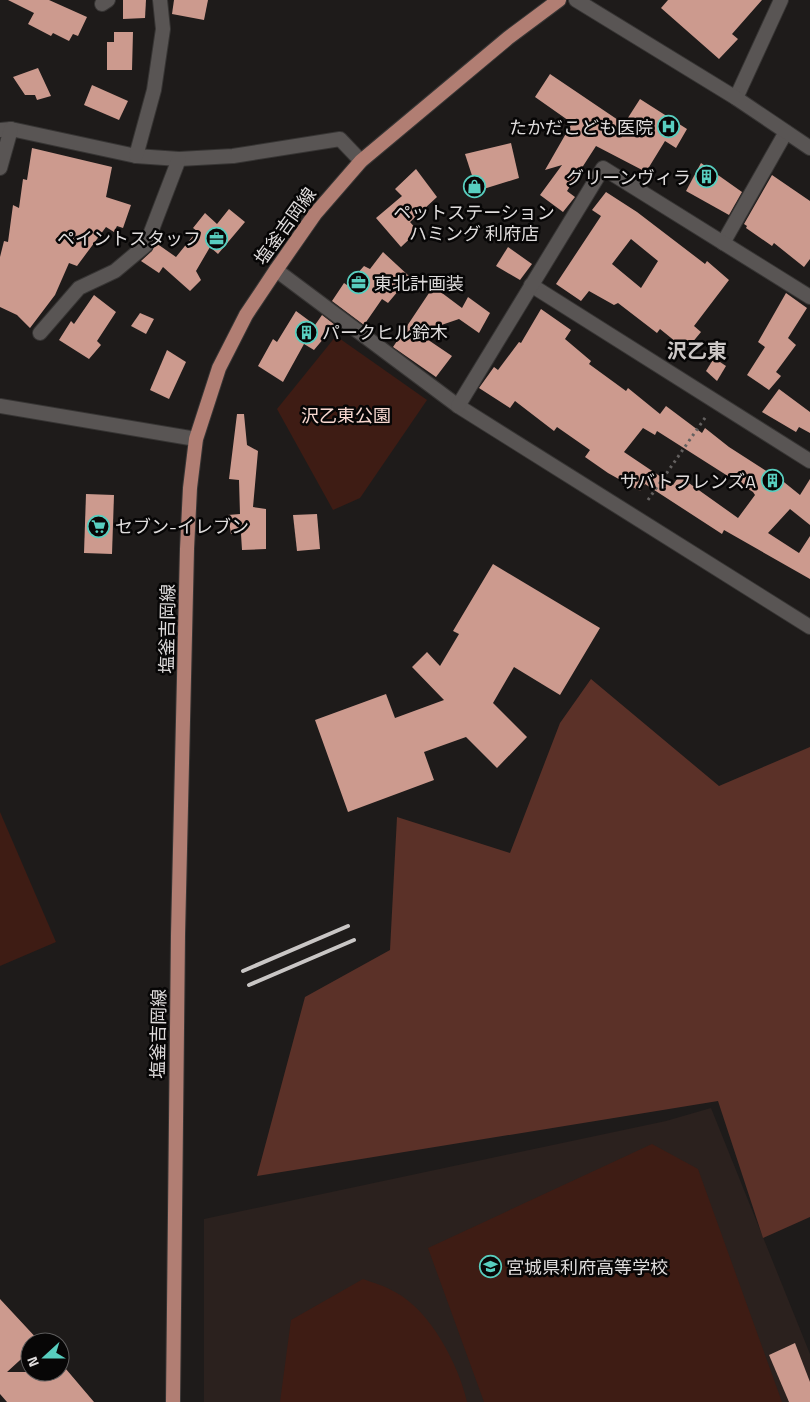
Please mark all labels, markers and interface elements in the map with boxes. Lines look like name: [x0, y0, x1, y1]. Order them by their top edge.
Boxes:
place label: たかだこども医院: [509, 114, 653, 141]
hospital icon: たかだこども医院: [657, 115, 681, 139]
place label: グリーンヴィラ: [566, 164, 691, 191]
building icon: グリーンヴィラ: [695, 165, 719, 189]
shop icon: ペットステーション ハミング 利府店: [462, 175, 486, 199]
street label: 塩釜吉岡線: [248, 182, 322, 270]
place label: ペットステーション ハミング 利府店: [393, 199, 555, 247]
place label: ペイントスタッフ: [57, 225, 201, 252]
office icon: ペイントスタッフ: [205, 226, 229, 250]
place label: 東北計画装: [374, 270, 464, 297]
office icon: 東北計画装: [346, 271, 370, 295]
place label: パークヒル鈴木: [322, 319, 448, 346]
building icon: パークヒル鈴木: [294, 320, 318, 344]
district label: 沢乙東: [667, 335, 727, 366]
park label: 沢乙東公園: [301, 402, 391, 429]
place label: サバトフレンズA: [620, 468, 756, 495]
building icon: サバトフレンズA: [760, 469, 784, 493]
place label: セブン-イレブン: [115, 513, 249, 540]
supermarket icon: セブン-イレブン: [87, 514, 111, 538]
street label: 塩釜吉岡線: [153, 584, 181, 674]
street label: 塩釜吉岡線: [144, 989, 172, 1079]
place label: 宮城県利府高等学校: [506, 1254, 668, 1281]
school or university icon: 宮城県利府高等学校: [478, 1255, 502, 1279]
north arrow: [20, 1332, 70, 1382]
text: N: [21, 1354, 44, 1370]

